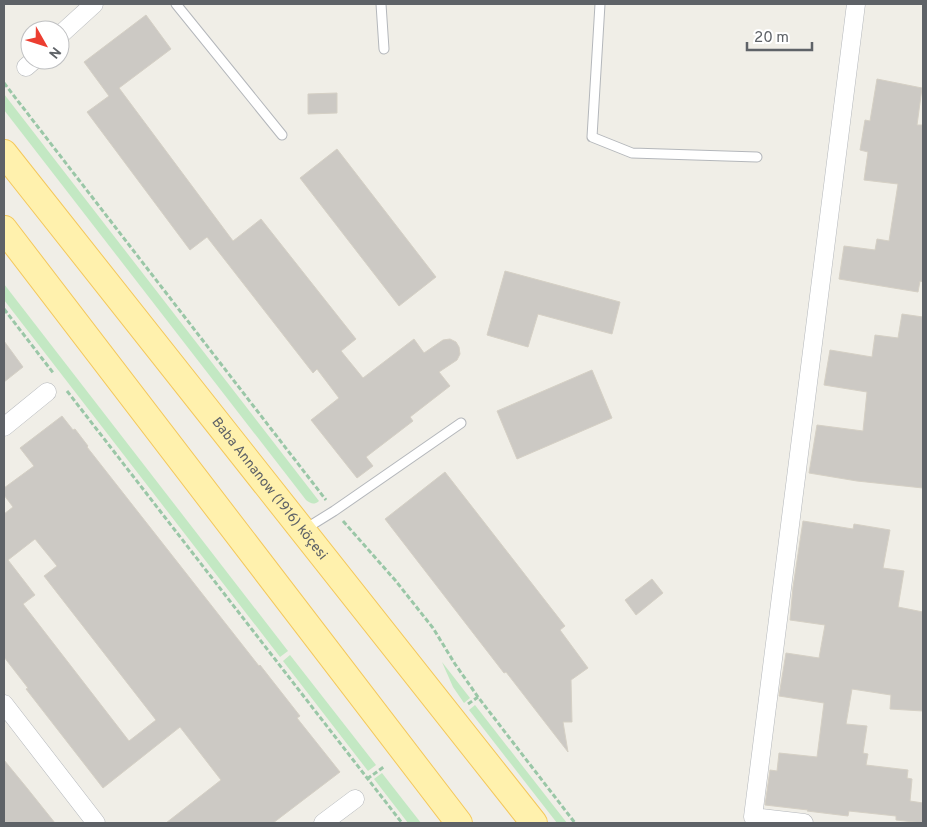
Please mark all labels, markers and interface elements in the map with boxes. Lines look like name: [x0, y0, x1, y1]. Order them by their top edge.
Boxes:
north arrow: [20, 20, 70, 70]
scale bar: [747, 20, 812, 52]
text: 20 m: [754, 29, 789, 48]
text: N: [44, 43, 64, 61]
street label: Baba Annanow (1916) köçesi: [208, 414, 331, 563]

